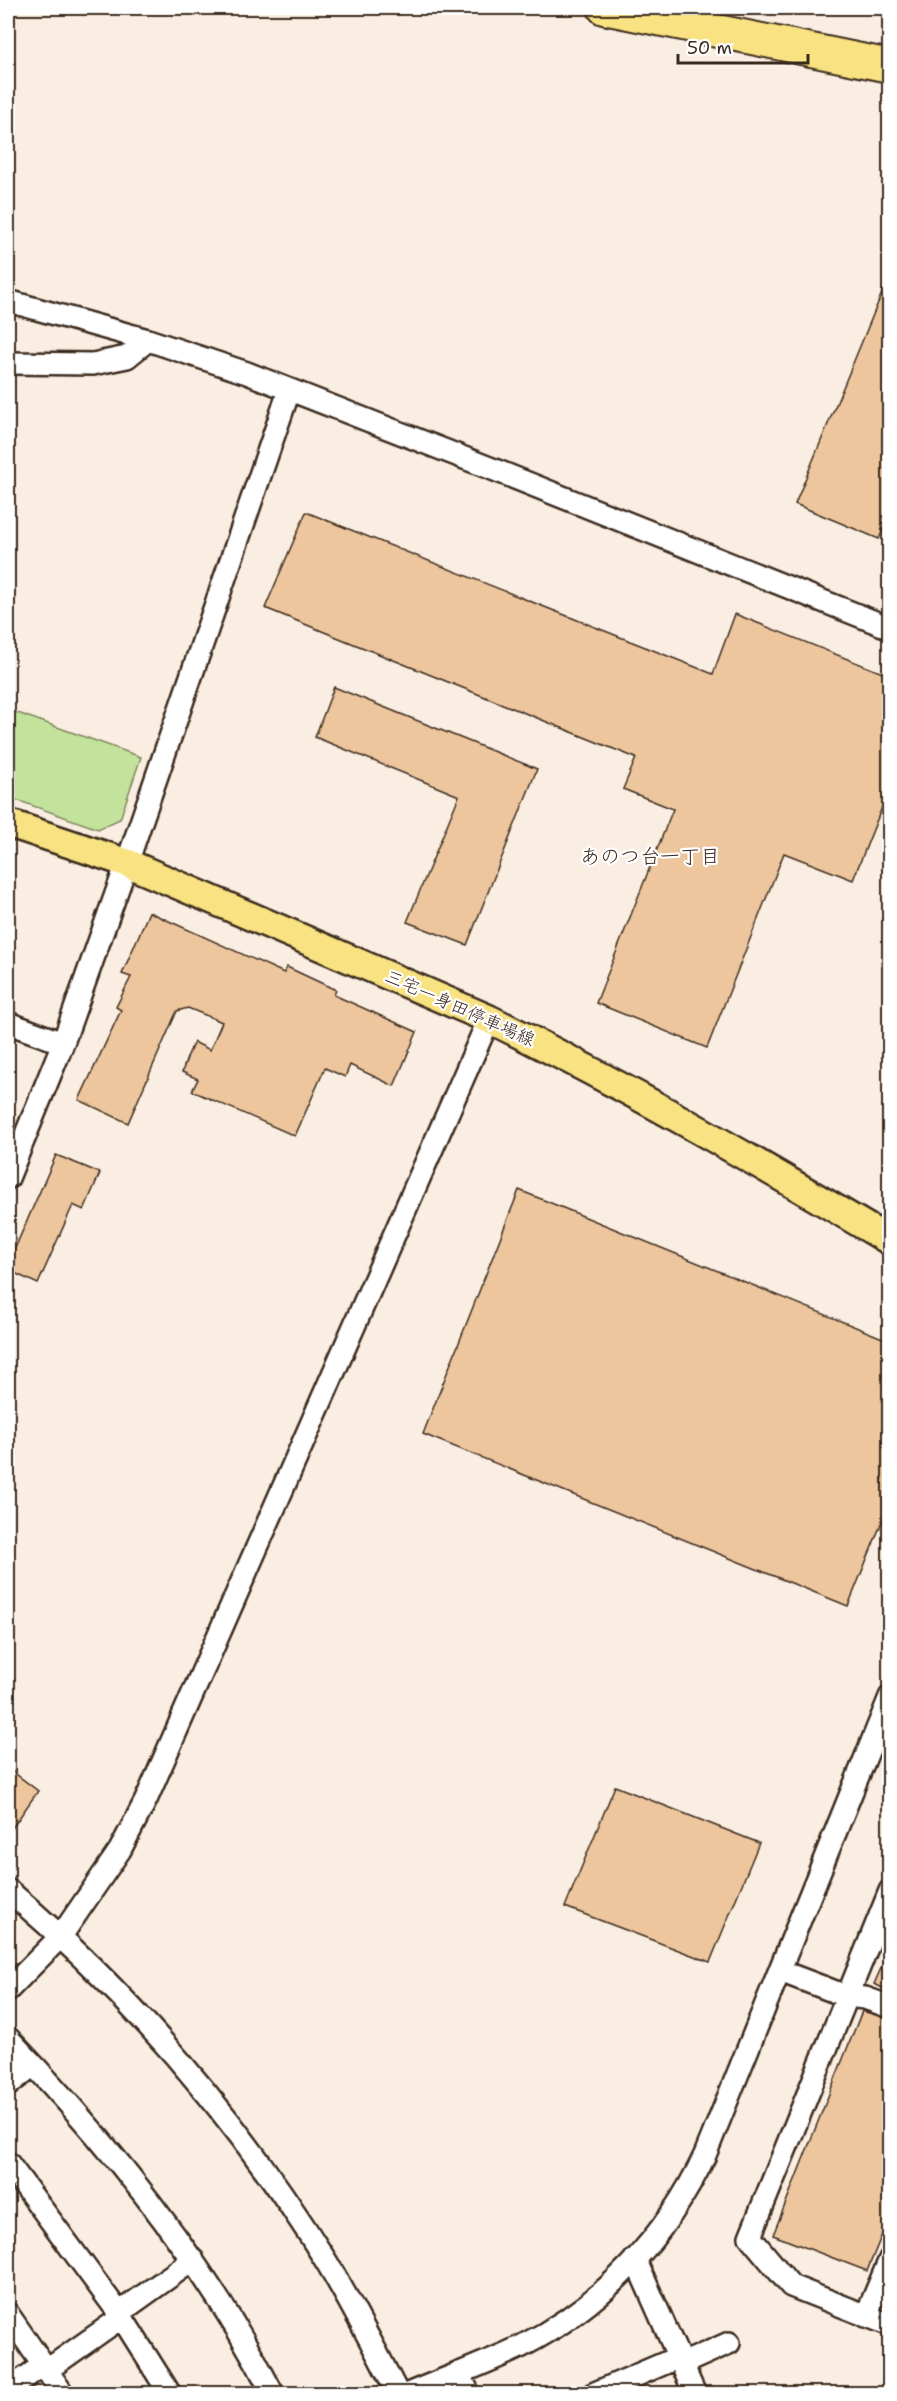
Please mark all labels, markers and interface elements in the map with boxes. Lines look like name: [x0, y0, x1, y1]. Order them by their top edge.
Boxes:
scale bar: [678, 27, 808, 65]
text: 50 m: [687, 36, 732, 60]
district label: あのつ台一丁目: [580, 843, 720, 869]
street label: 三宅一身田停車場線: [381, 964, 539, 1052]

